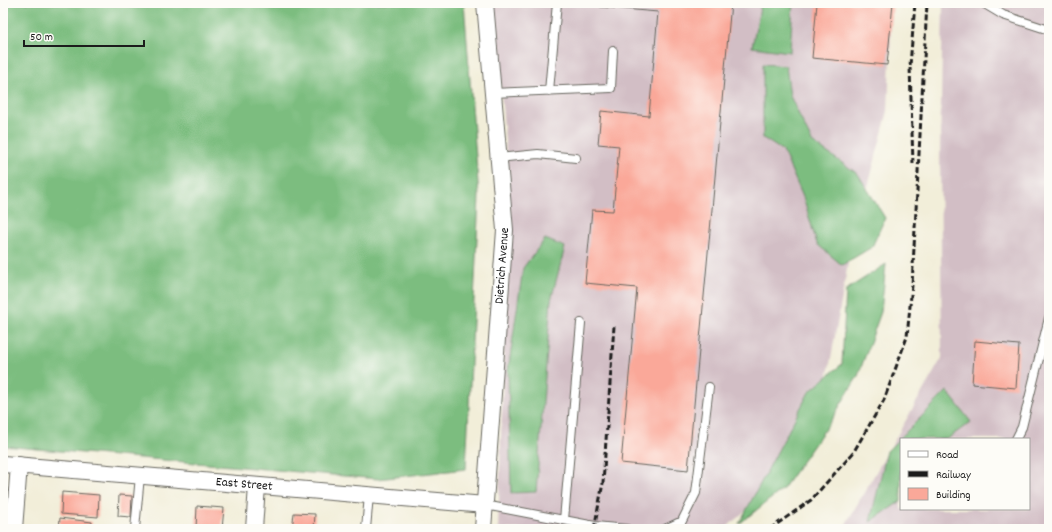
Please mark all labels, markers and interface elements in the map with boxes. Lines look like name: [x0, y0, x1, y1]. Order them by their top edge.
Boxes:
scale bar: [24, 22, 144, 48]
text: 50 m: [30, 29, 53, 46]
street label: Dietrich Avenue: [490, 227, 515, 305]
legend: [900, 438, 1030, 510]
text: Road: [936, 447, 958, 464]
text: Railway: [936, 467, 972, 484]
street label: East Street: [215, 473, 273, 496]
text: Building: [936, 487, 971, 504]

